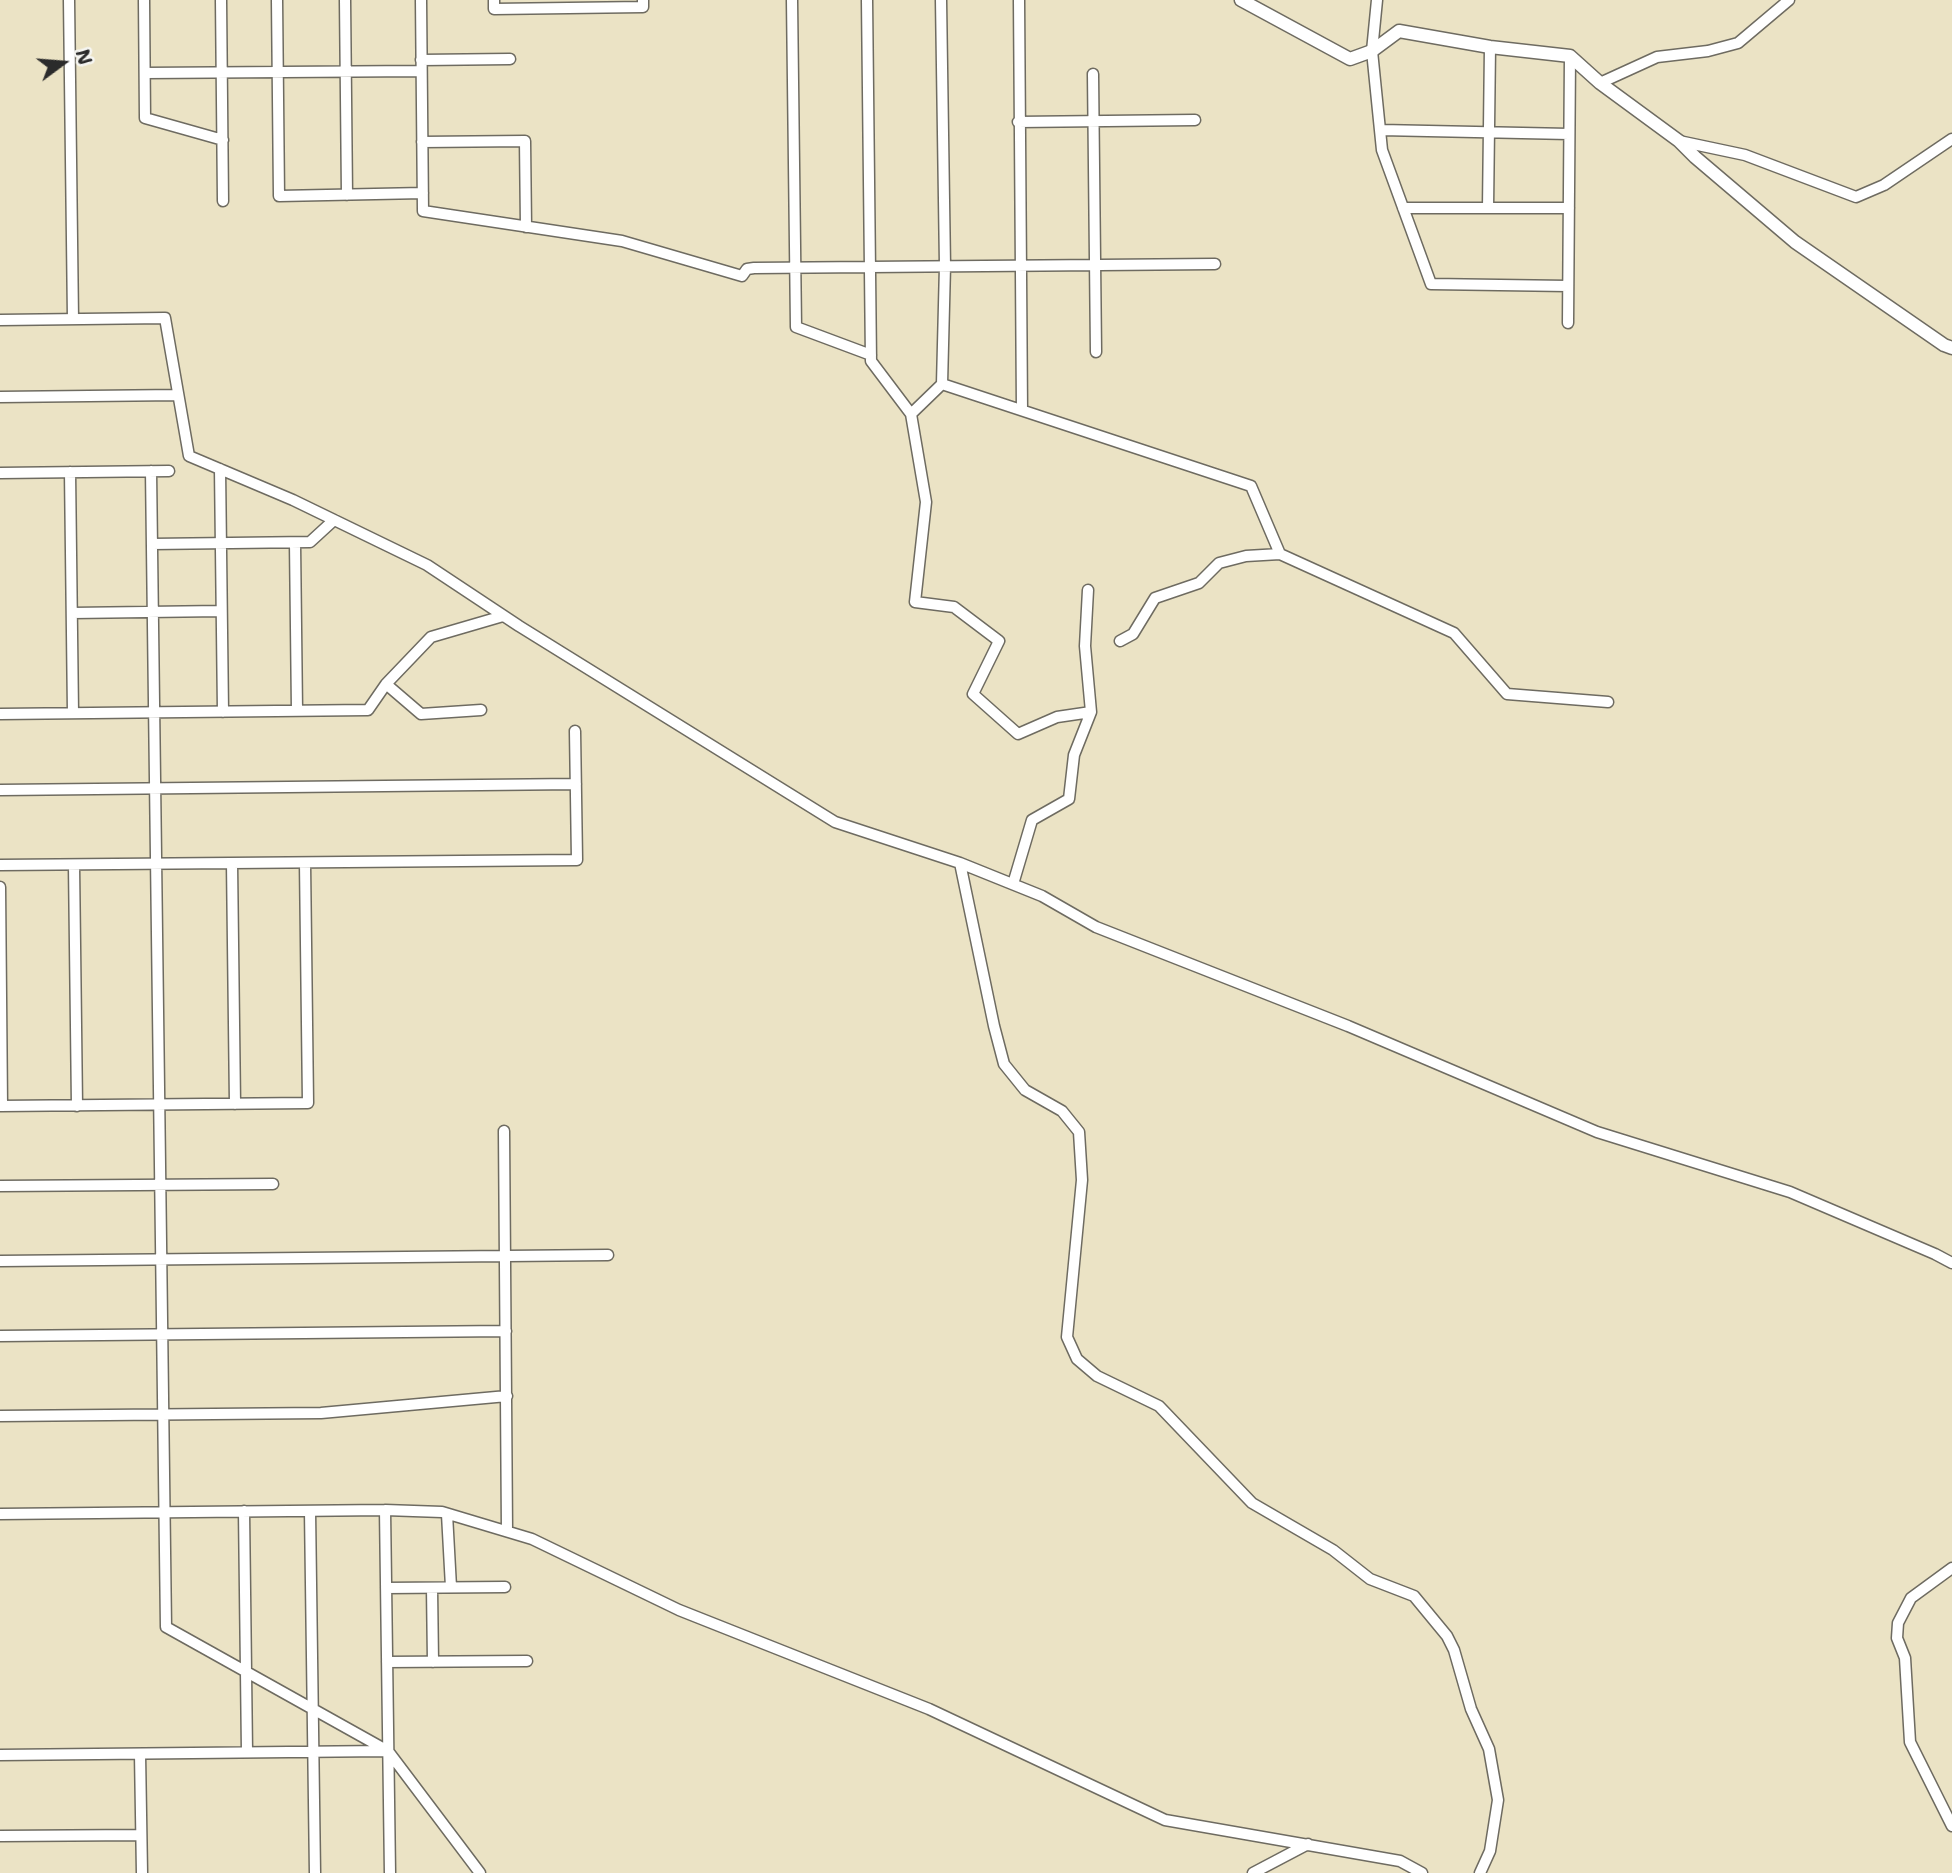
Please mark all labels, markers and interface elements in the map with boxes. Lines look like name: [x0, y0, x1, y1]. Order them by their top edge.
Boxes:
north arrow: [28, 28, 98, 98]
text: N: [70, 46, 98, 68]

